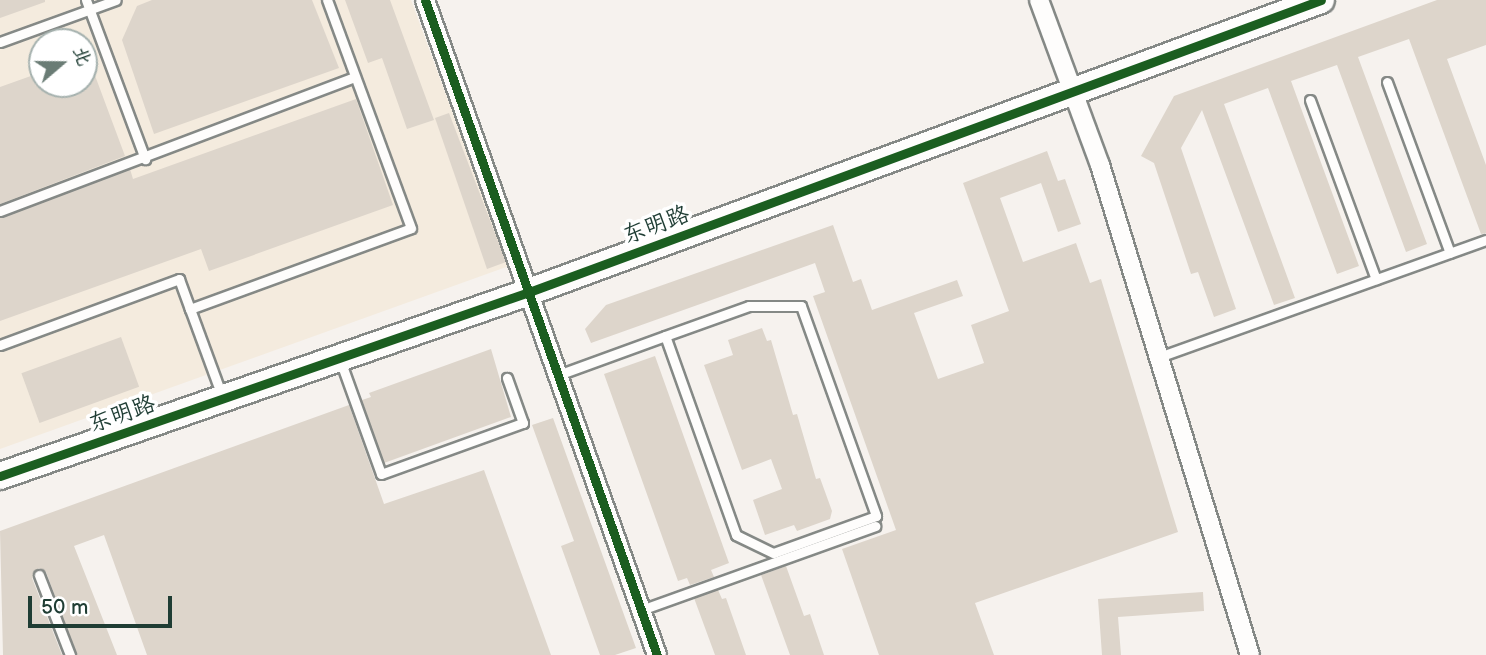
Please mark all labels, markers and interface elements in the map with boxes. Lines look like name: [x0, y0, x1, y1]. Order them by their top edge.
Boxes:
north arrow: [28, 28, 98, 98]
text: 北: [67, 43, 95, 69]
street label: 东明路: [619, 200, 693, 250]
street label: 东明路: [85, 390, 159, 438]
scale bar: [32, 582, 175, 626]
text: 50 m: [41, 595, 88, 620]

